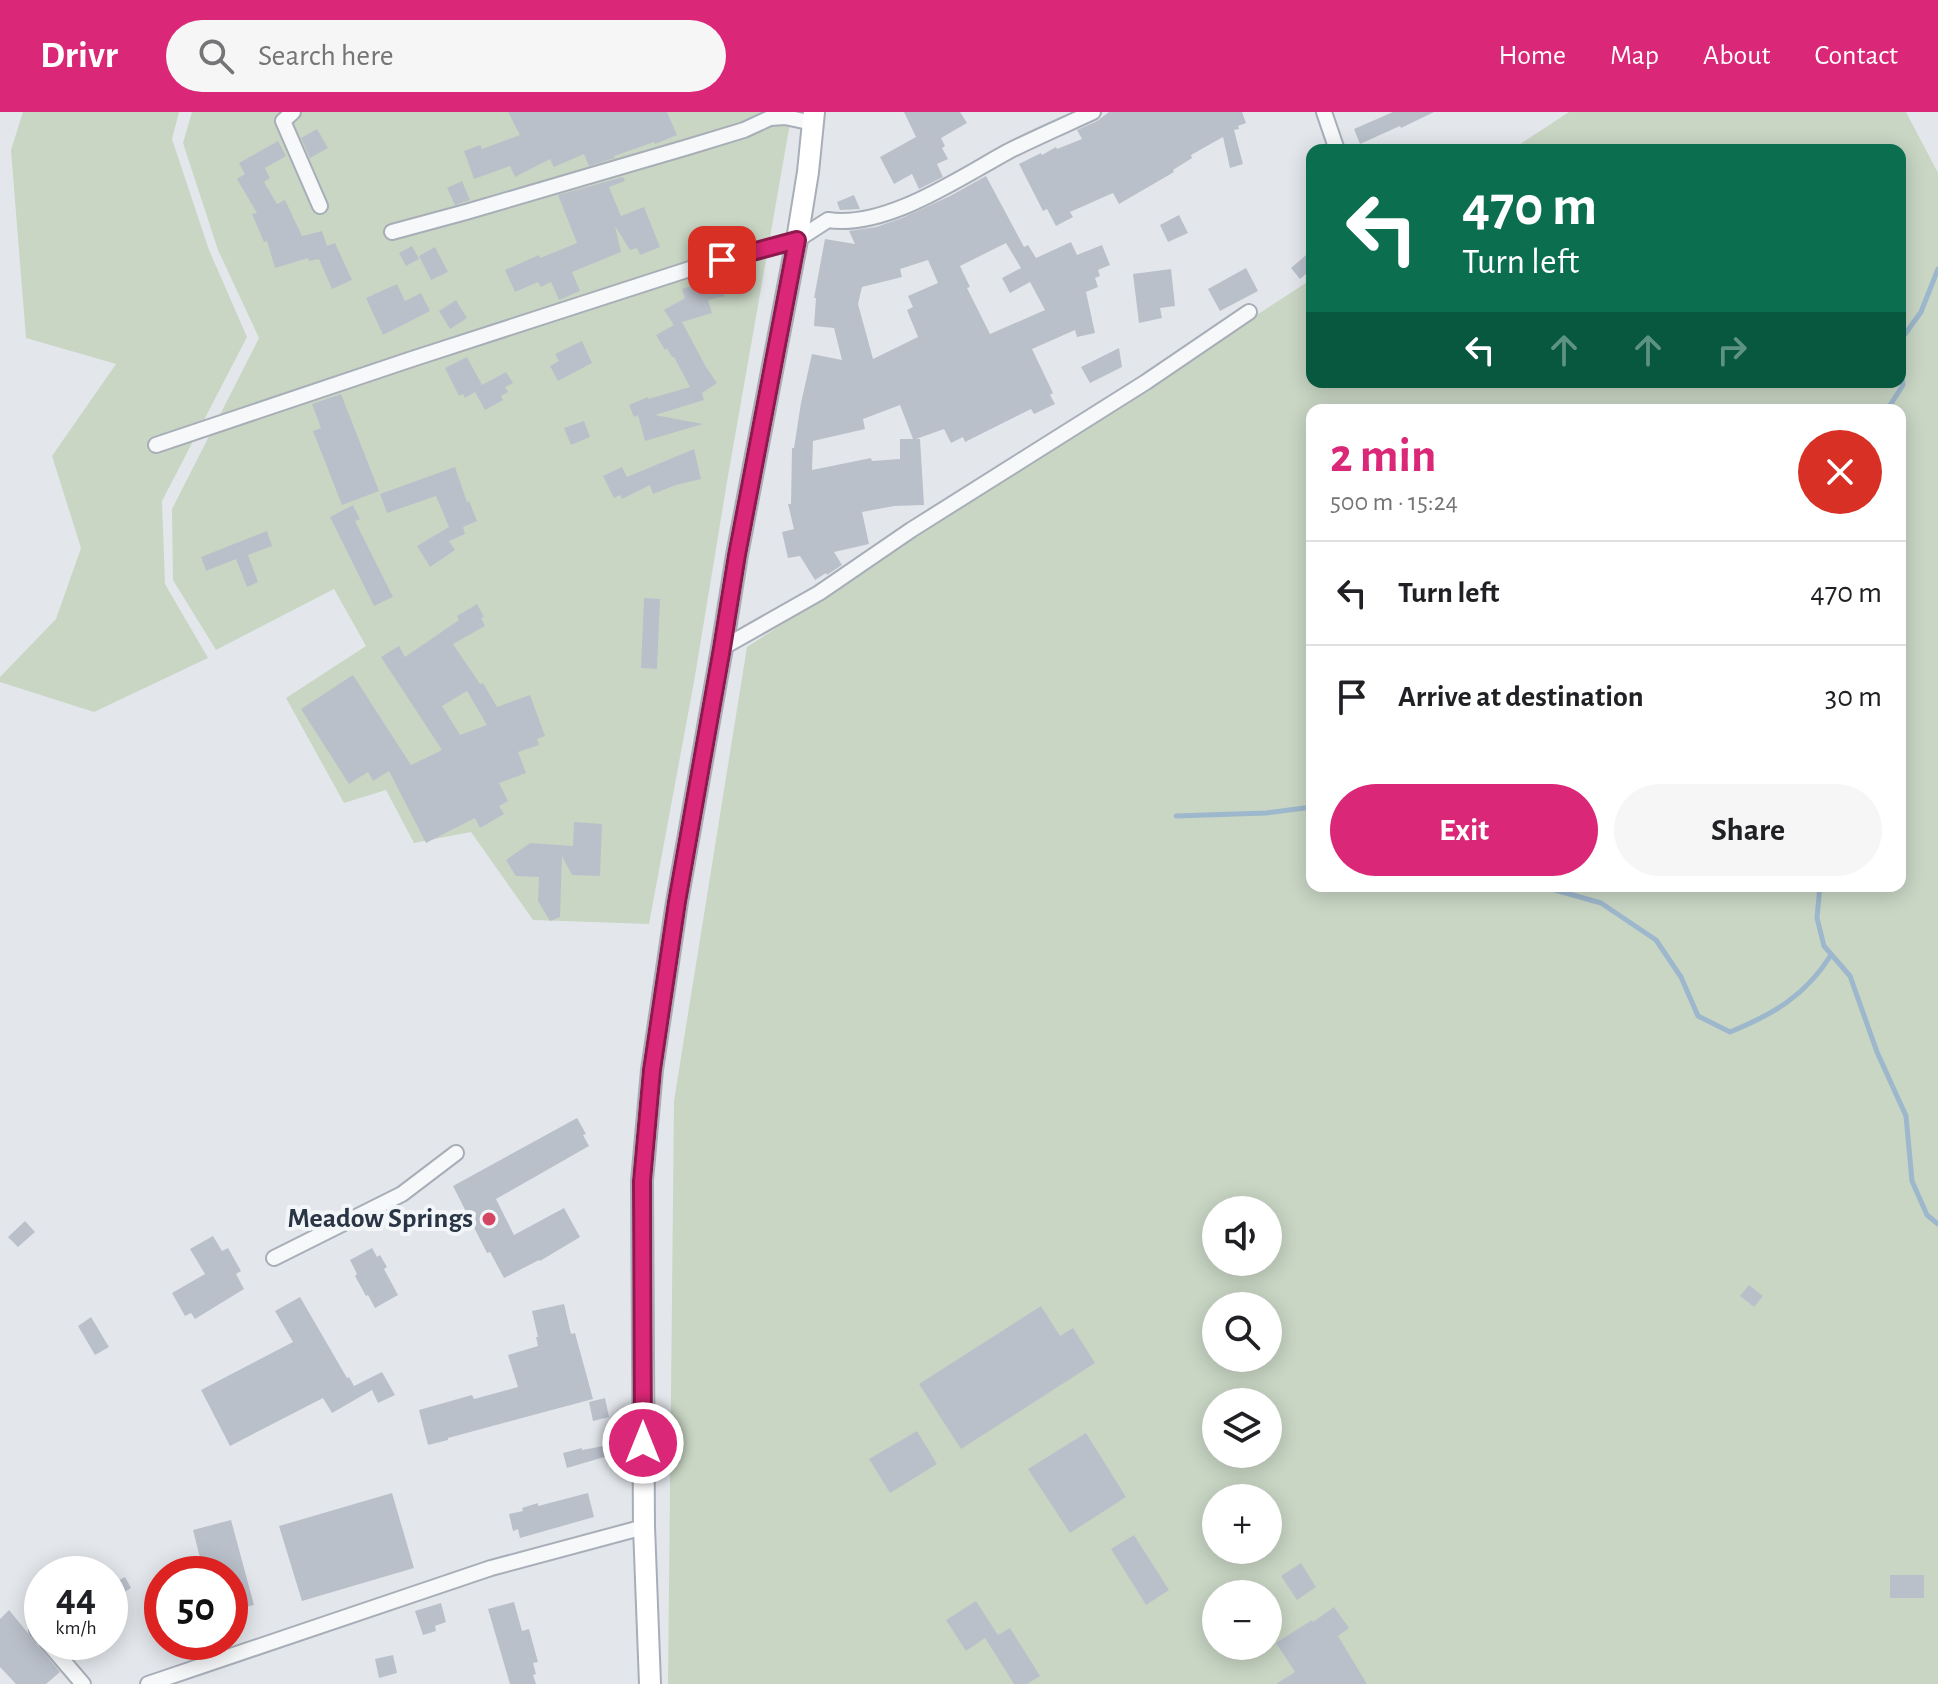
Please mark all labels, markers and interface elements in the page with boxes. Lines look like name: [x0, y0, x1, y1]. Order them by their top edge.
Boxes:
search box: [166, 20, 726, 92]
icon: search: [194, 34, 238, 78]
text: Drivr: [40, 37, 118, 75]
text: Search here: [258, 41, 394, 71]
text: Home: [1499, 42, 1566, 70]
text: Map: [1610, 42, 1659, 70]
text: About: [1703, 42, 1771, 70]
text: Contact: [1815, 42, 1898, 70]
icon: left: [1330, 176, 1434, 280]
text: 470 m: [1462, 179, 1597, 235]
pin: [688, 226, 756, 294]
icon: arrive: [700, 238, 744, 282]
text: Turn left: [1462, 244, 1579, 280]
icon: left: [1458, 328, 1502, 372]
icon: ahead: [1542, 328, 1586, 372]
icon: ahead: [1626, 328, 1670, 372]
icon: right: [1710, 328, 1754, 372]
button: close: [1798, 430, 1882, 514]
text: 2 min: [1330, 433, 1437, 481]
text: 500 m · 15:24: [1330, 489, 1458, 515]
icon: left: [1330, 571, 1374, 615]
text: Turn left: [1398, 578, 1499, 608]
text: 470 m: [1810, 578, 1882, 608]
icon: arrive: [1330, 675, 1374, 719]
text: Arrive at destination: [1398, 682, 1644, 712]
text: 30 m: [1825, 682, 1882, 712]
button: Exit: [1330, 784, 1598, 876]
button: Share: [1614, 784, 1882, 876]
map controls: [1202, 1196, 1282, 1660]
button: sound: [1202, 1196, 1282, 1276]
place label: Meadow Springs: [288, 1205, 473, 1233]
marker: Meadow Springs: [480, 1210, 498, 1228]
button: search: [1202, 1292, 1282, 1372]
button: layers: [1202, 1388, 1282, 1468]
position arrow: [601, 1401, 685, 1485]
button: +: [1202, 1484, 1282, 1564]
speed limit sign: 50: [144, 1556, 248, 1660]
text: 44: [56, 1578, 96, 1618]
button: −: [1202, 1580, 1282, 1660]
text: km/h: [55, 1618, 97, 1638]

